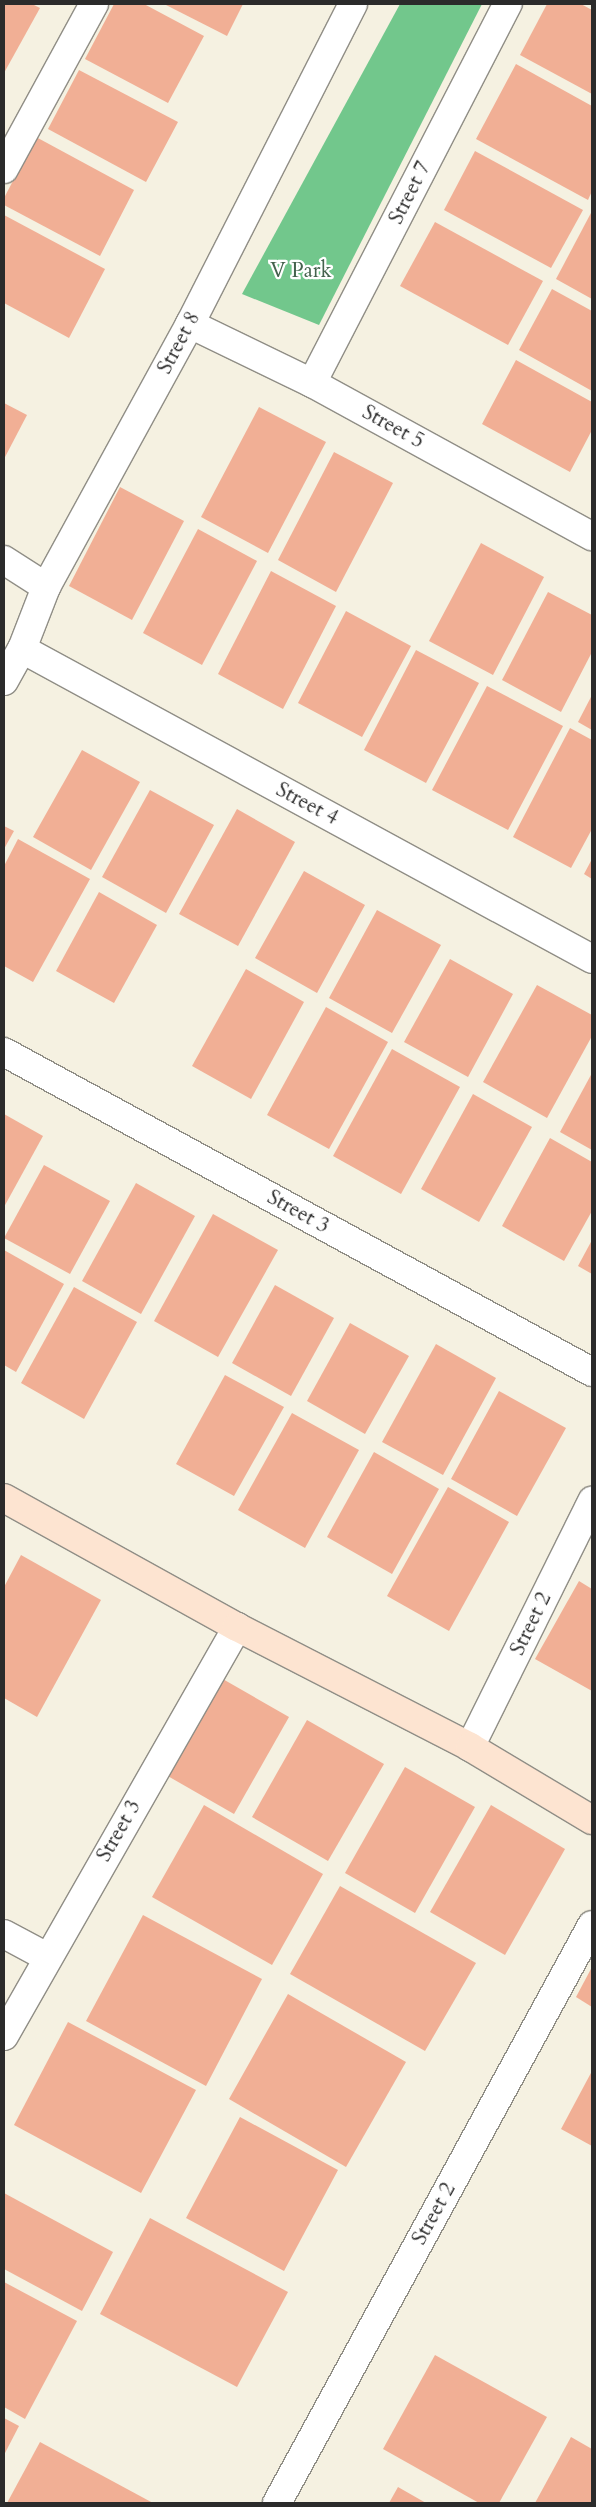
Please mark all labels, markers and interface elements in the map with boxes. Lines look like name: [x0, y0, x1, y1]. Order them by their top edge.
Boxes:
street label: Street 7: [384, 157, 436, 229]
park label: V Park: [270, 258, 332, 284]
street label: Street 8: [152, 308, 206, 378]
street label: Street 5: [358, 400, 428, 454]
street label: Street 4: [272, 777, 342, 831]
street label: Street 3: [263, 1185, 333, 1239]
street label: Street 2: [505, 1588, 557, 1660]
street label: Street 3: [91, 1796, 147, 1866]
street label: Street 2: [407, 2179, 461, 2249]

